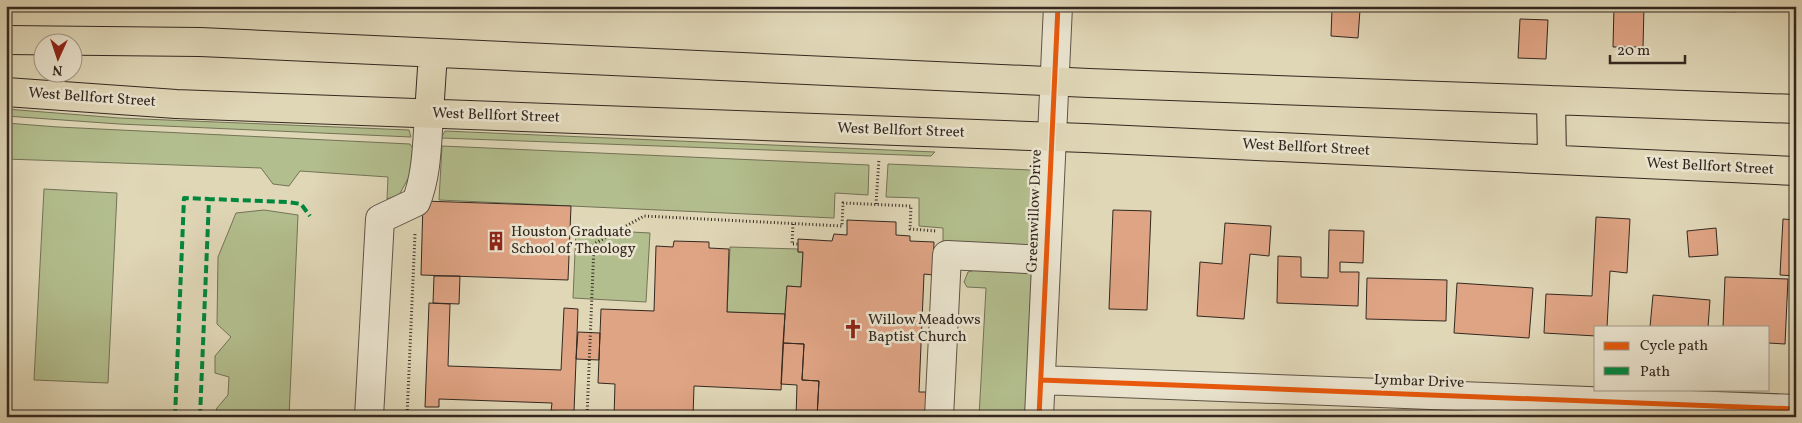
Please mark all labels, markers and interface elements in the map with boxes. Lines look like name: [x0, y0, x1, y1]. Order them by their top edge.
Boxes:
north arrow: [32, 32, 82, 82]
scale bar: [1610, 32, 1684, 64]
text: 20 m: [1617, 41, 1650, 62]
text: N: [52, 60, 63, 79]
street label: West Bellfort Street: [27, 83, 157, 113]
street label: West Bellfort Street: [432, 103, 560, 129]
street label: West Bellfort Street: [837, 118, 965, 144]
street label: West Bellfort Street: [1242, 134, 1370, 162]
street label: Greenwillow Drive: [1022, 149, 1048, 273]
street label: West Bellfort Street: [1646, 153, 1774, 181]
place label: Houston Graduate School of Theology: [511, 222, 636, 260]
building icon: Houston Graduate School of Theology: [485, 230, 507, 252]
place label: Willow Meadows Baptist Church: [868, 310, 981, 348]
church icon: Willow Meadows Baptist Church: [842, 318, 864, 340]
legend: [1594, 326, 1770, 390]
text: Cycle path: [1640, 336, 1708, 357]
text: Path: [1640, 362, 1670, 383]
street label: Lymbar Drive: [1373, 370, 1465, 394]

